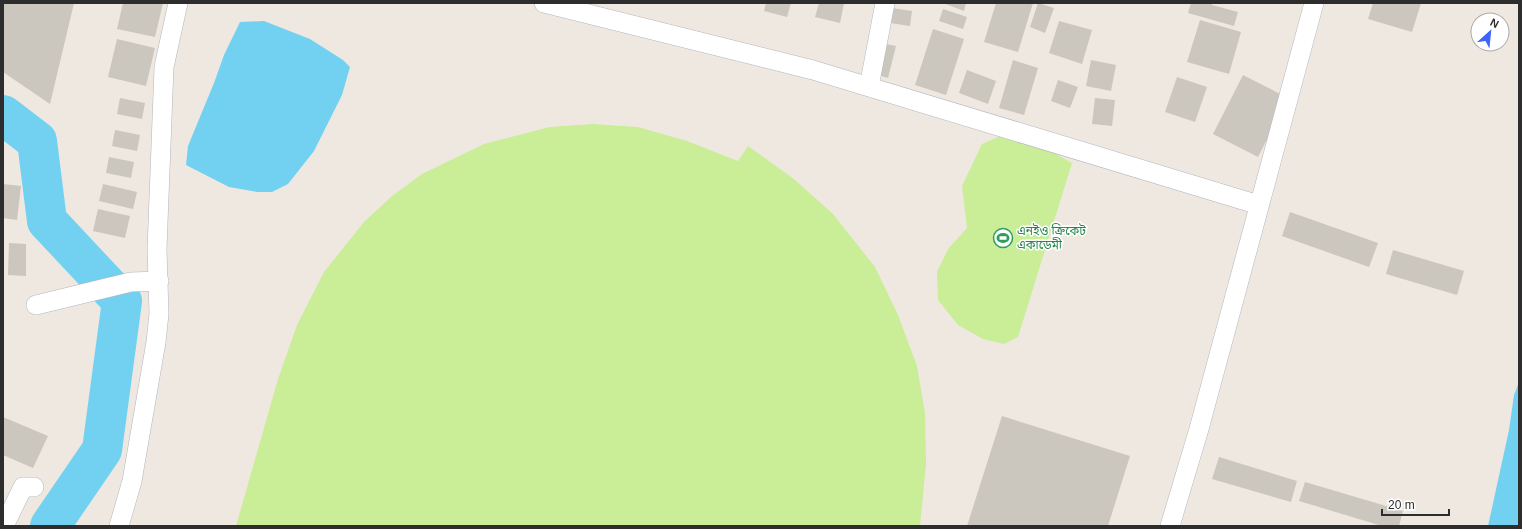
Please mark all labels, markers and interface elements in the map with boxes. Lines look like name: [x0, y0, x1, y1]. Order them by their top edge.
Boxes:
north arrow: [1470, 12, 1510, 52]
text: N: [1488, 16, 1501, 30]
place label: এনইও ক্রিকেট একাডেমী: [1017, 223, 1086, 252]
sports icon: এনইও ক্রিকেট একাডেমী: [992, 227, 1014, 249]
scale bar: [1382, 491, 1449, 517]
text: 20 m: [1388, 498, 1415, 512]

